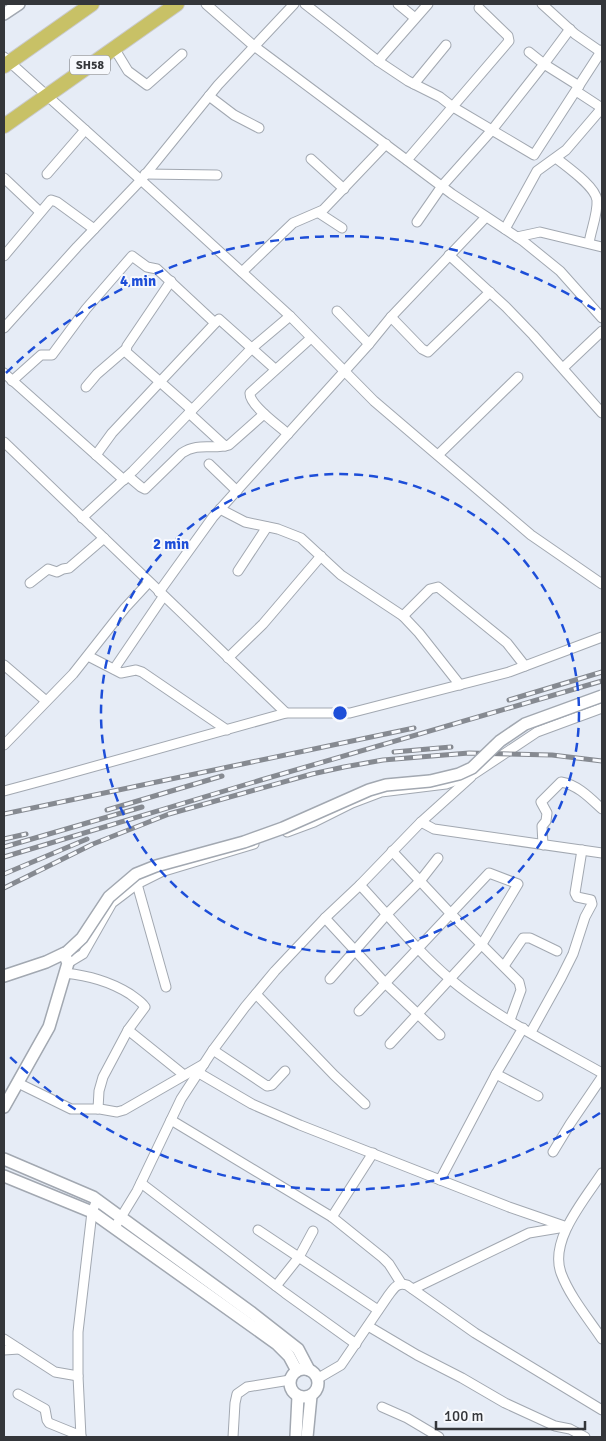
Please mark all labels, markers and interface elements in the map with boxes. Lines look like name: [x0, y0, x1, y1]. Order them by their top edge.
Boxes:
road number: SH58: [70, 56, 110, 74]
text: 4 min: [120, 272, 156, 290]
text: 2 min: [153, 535, 189, 553]
centre of rings: [331, 704, 349, 722]
scale bar: [436, 1398, 585, 1430]
text: 100 m: [444, 1407, 484, 1425]

